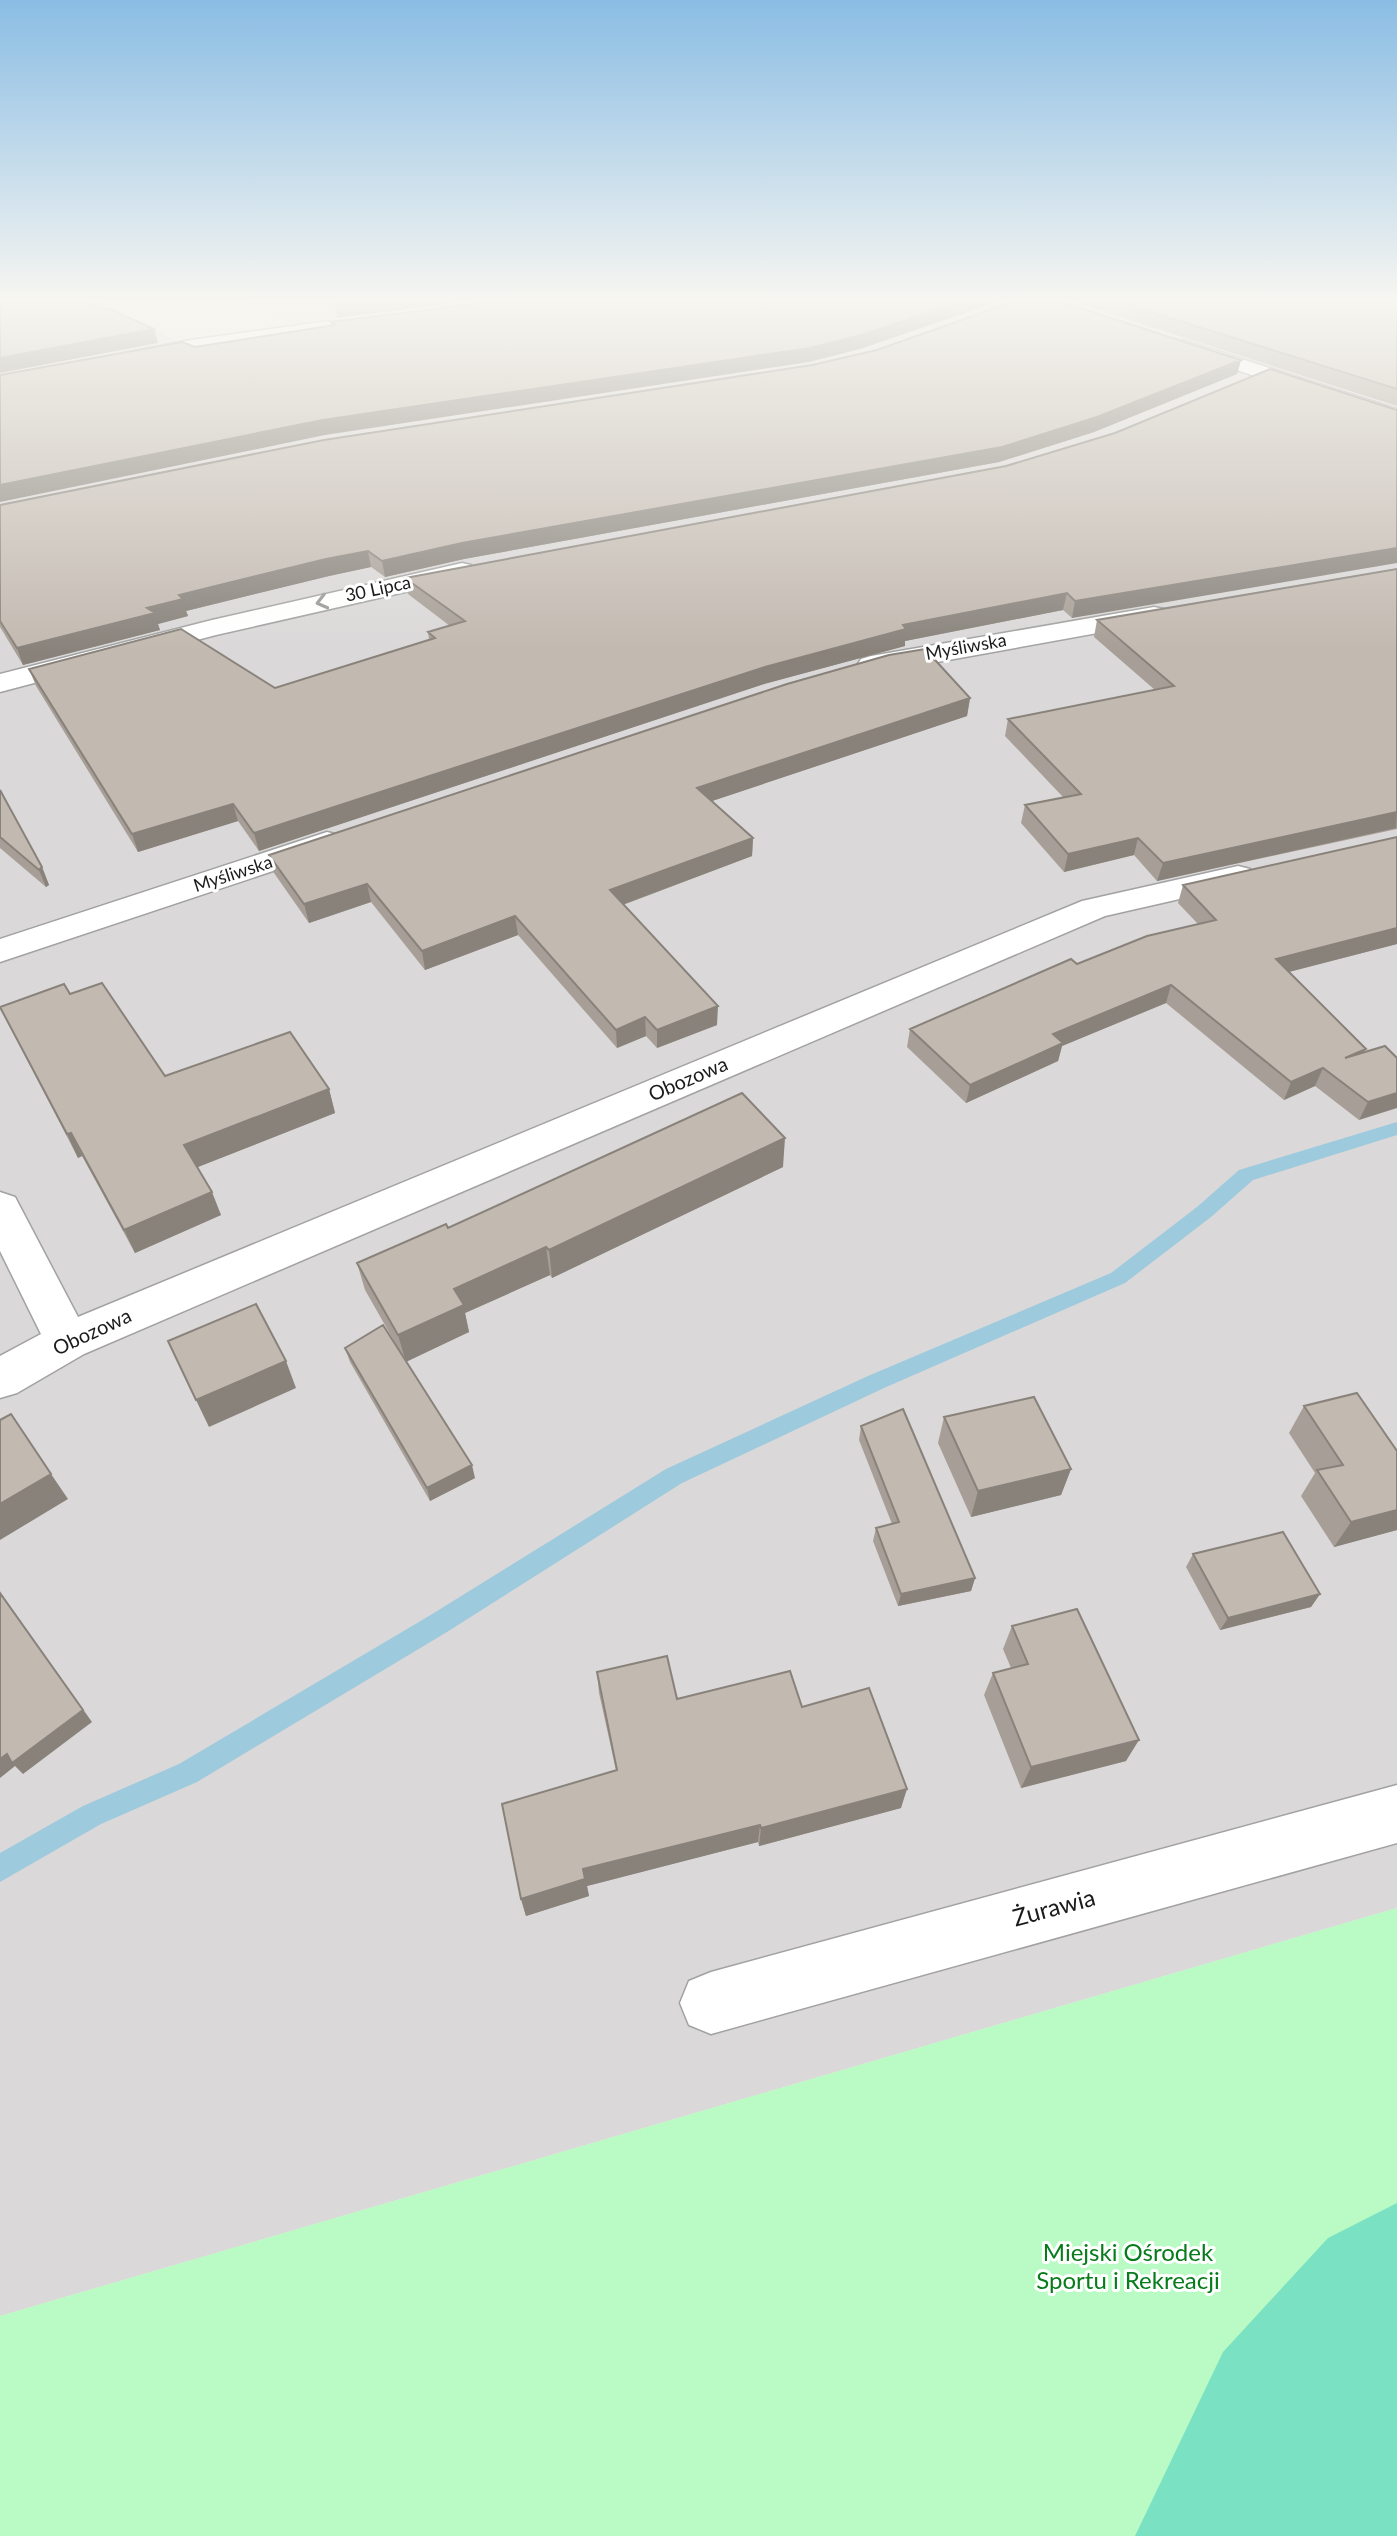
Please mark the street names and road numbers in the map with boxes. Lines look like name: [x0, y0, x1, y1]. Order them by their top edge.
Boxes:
street label: 30 Lipca: [343, 570, 413, 606]
street label: Myśliwska: [924, 628, 1008, 664]
street label: Myśliwska: [190, 850, 275, 896]
street label: Obozowa: [644, 1051, 731, 1105]
street label: Obozowa: [49, 1303, 135, 1360]
street label: Żurawia: [1009, 1882, 1098, 1931]

